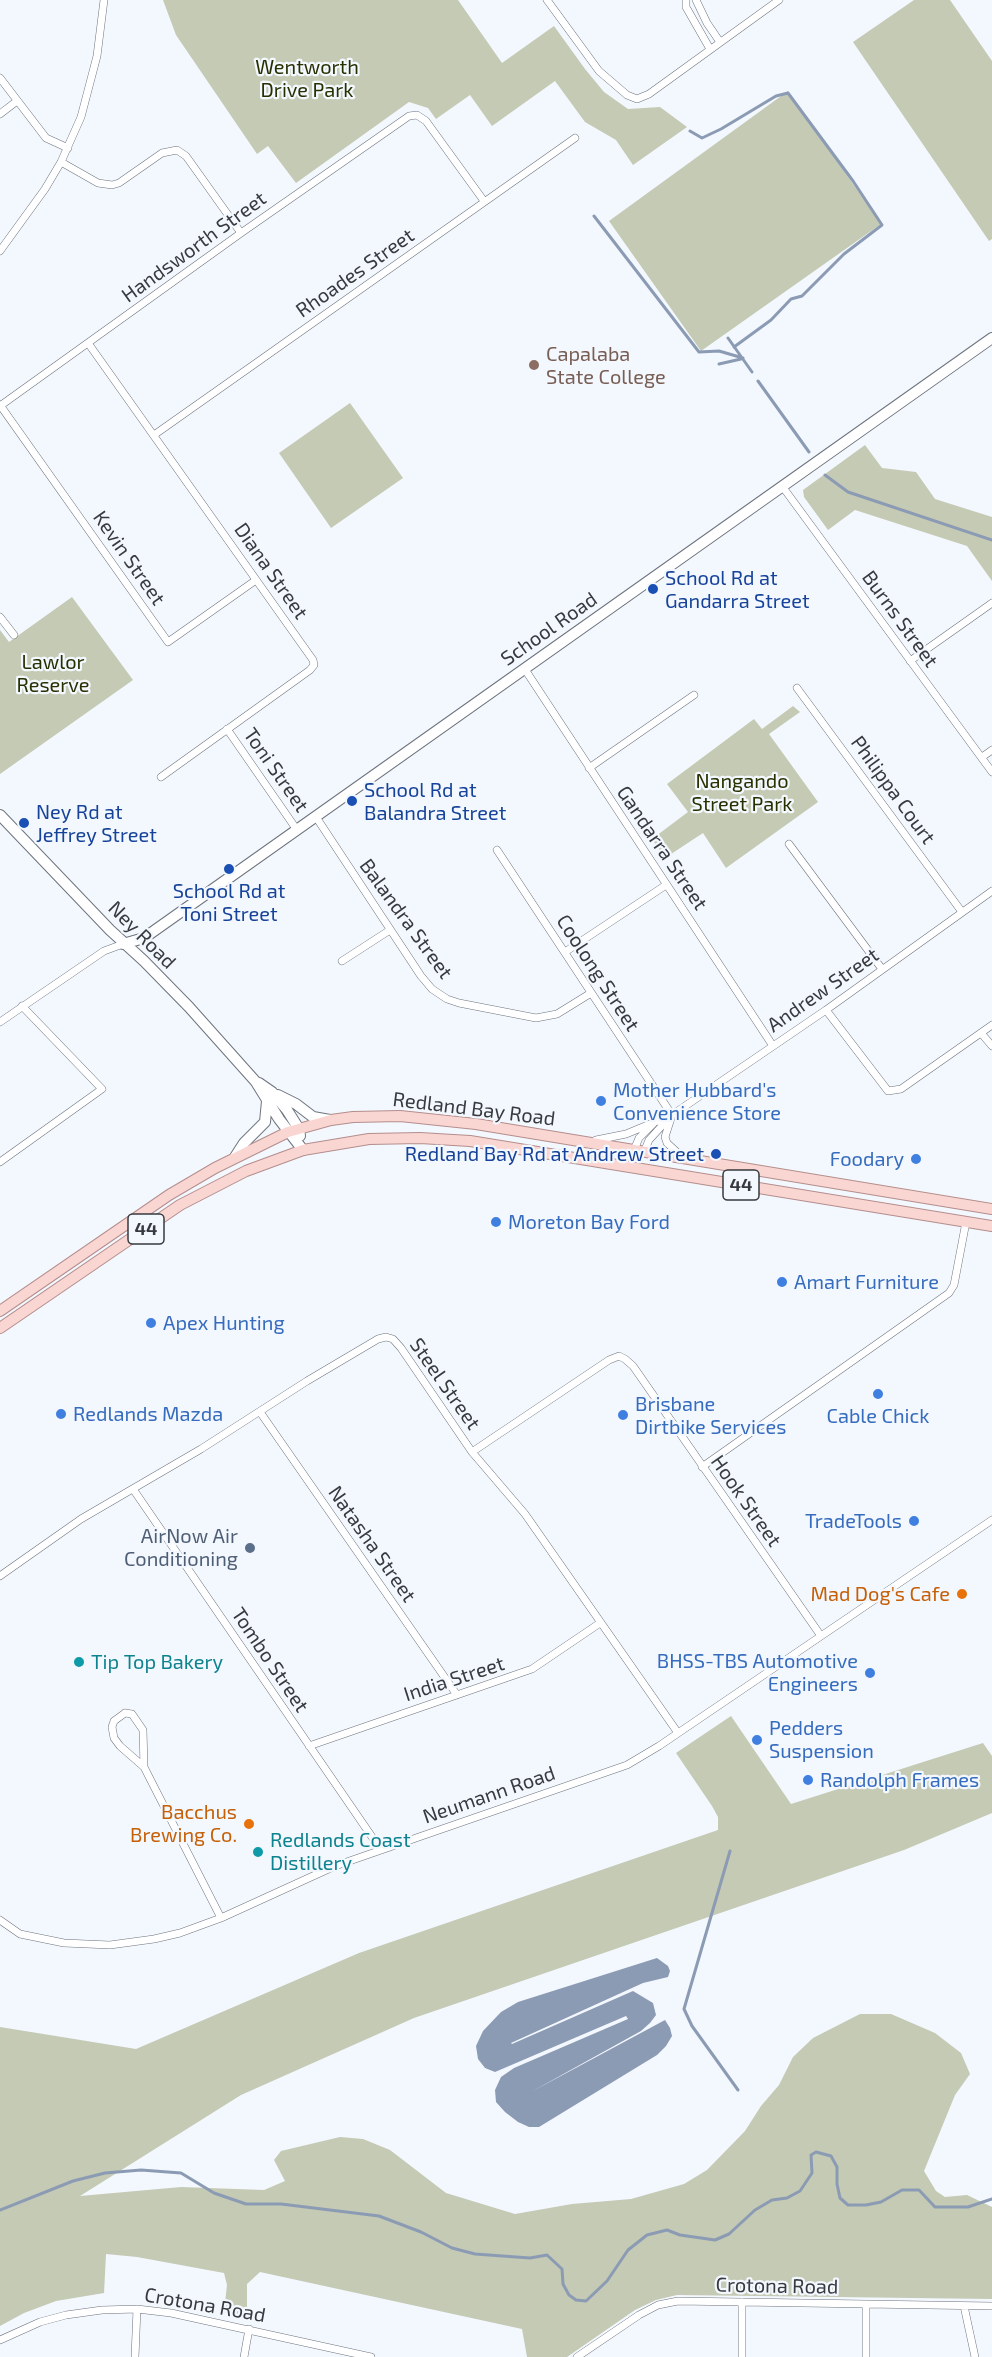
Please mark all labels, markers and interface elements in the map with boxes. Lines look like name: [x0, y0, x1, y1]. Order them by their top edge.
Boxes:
park label: Wentworth Drive Park: [255, 55, 359, 102]
street label: Handsworth Street: [117, 187, 271, 307]
street label: Rhoades Street: [291, 223, 419, 323]
place label: Capalaba State College: [546, 342, 666, 389]
marker: Capalaba State College: [527, 358, 541, 372]
street label: Kevin Street: [88, 506, 170, 610]
street label: Diana Street: [229, 518, 313, 624]
place label: School Rd at Gandarra Street: [665, 566, 810, 613]
street label: Burns Street: [857, 566, 943, 672]
marker: School Rd at Gandarra Street: [646, 582, 660, 596]
street label: School Road: [496, 587, 602, 671]
park label: Lawlor Reserve: [16, 650, 90, 697]
street label: Toni Street: [238, 723, 314, 817]
street label: Philippa Court: [846, 731, 940, 849]
park label: Nangando Street Park: [692, 769, 792, 816]
place label: School Rd at Balandra Street: [364, 778, 506, 825]
street label: Gandarra Street: [612, 781, 712, 915]
marker: School Rd at Balandra Street: [345, 794, 359, 808]
place label: Ney Rd at Jeffrey Street: [36, 800, 157, 847]
marker: Ney Rd at Jeffrey Street: [17, 816, 31, 830]
street label: Balandra Street: [354, 854, 458, 984]
marker: School Rd at Toni Street: [222, 862, 236, 876]
place label: School Rd at Toni Street: [173, 879, 285, 926]
street label: Ney Road: [103, 896, 181, 974]
street label: Coolong Street: [551, 910, 645, 1036]
street label: Andrew Street: [763, 943, 883, 1037]
place label: Mother Hubbard's Convenience Store: [613, 1078, 781, 1125]
street label: Redland Bay Road: [391, 1087, 557, 1131]
marker: Mother Hubbard's Convenience Store: [594, 1094, 608, 1108]
place label: Redland Bay Rd at Andrew Street: [405, 1142, 704, 1166]
marker: Redland Bay Rd at Andrew Street: [709, 1147, 723, 1161]
place label: Foodary: [830, 1147, 904, 1171]
marker: Foodary: [909, 1152, 923, 1166]
road number: 44: [723, 1170, 759, 1200]
place label: Moreton Bay Ford: [508, 1210, 670, 1234]
road number: 44: [128, 1214, 164, 1244]
marker: Moreton Bay Ford: [489, 1215, 503, 1229]
place label: Amart Furniture: [794, 1270, 939, 1294]
marker: Amart Furniture: [775, 1275, 789, 1289]
place label: Apex Hunting: [163, 1311, 285, 1335]
marker: Apex Hunting: [144, 1316, 158, 1330]
street label: Steel Street: [405, 1334, 485, 1434]
marker: Cable Chick: [871, 1387, 885, 1401]
place label: Brisbane Dirtbike Services: [635, 1392, 786, 1439]
place label: Redlands Mazda: [73, 1402, 223, 1426]
place label: Cable Chick: [827, 1404, 929, 1428]
marker: Redlands Mazda: [54, 1407, 68, 1421]
marker: Brisbane Dirtbike Services: [616, 1408, 630, 1422]
street label: Hook Street: [706, 1451, 786, 1551]
street label: Natasha Street: [323, 1481, 421, 1607]
place label: TradeTools: [805, 1509, 902, 1533]
marker: TradeTools: [907, 1514, 921, 1528]
place label: AirNow Air Conditioning: [124, 1524, 238, 1571]
marker: AirNow Air Conditioning: [243, 1541, 257, 1555]
place label: Mad Dog's Cafe: [810, 1582, 950, 1606]
marker: Mad Dog's Cafe: [955, 1587, 969, 1601]
street label: Tombo Street: [226, 1603, 314, 1717]
place label: BHSS-TBS Automotive Engineers: [657, 1649, 858, 1696]
place label: Tip Top Bakery: [91, 1650, 223, 1674]
street label: India Street: [401, 1651, 507, 1707]
marker: Tip Top Bakery: [72, 1655, 86, 1669]
marker: BHSS-TBS Automotive Engineers: [863, 1666, 877, 1680]
place label: Pedders Suspension: [769, 1716, 874, 1763]
marker: Pedders Suspension: [750, 1733, 764, 1747]
street label: Neumann Road: [420, 1761, 558, 1829]
place label: Randolph Frames: [820, 1768, 979, 1792]
marker: Randolph Frames: [801, 1773, 815, 1787]
place label: Bacchus Brewing Co.: [130, 1800, 237, 1847]
marker: Bacchus Brewing Co.: [242, 1817, 256, 1831]
place label: Redlands Coast Distillery: [270, 1828, 411, 1875]
marker: Redlands Coast Distillery: [251, 1845, 265, 1859]
street label: Crotona Road: [715, 2273, 839, 2299]
street label: Crotona Road: [143, 2283, 267, 2327]

